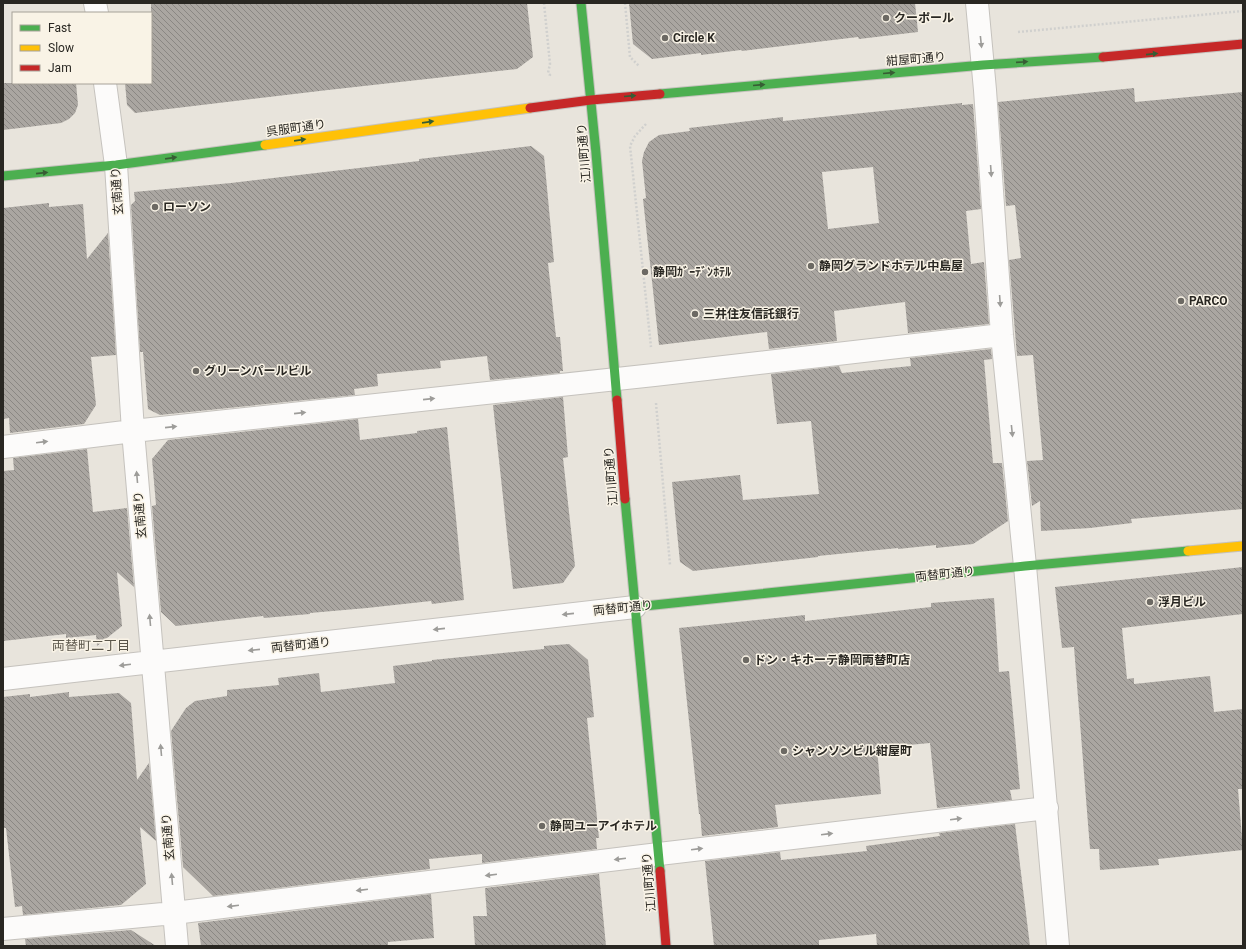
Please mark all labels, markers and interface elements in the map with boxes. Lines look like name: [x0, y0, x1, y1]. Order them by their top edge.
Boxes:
place label: クーポール: [894, 11, 954, 25]
legend: [12, 12, 152, 84]
marker: クーポール: [881, 13, 891, 23]
text: Fast: [48, 21, 71, 35]
place label: Circle K: [673, 31, 715, 45]
marker: Circle K: [660, 33, 670, 43]
one-way arrow: [977, 36, 984, 48]
text: Slow: [48, 41, 74, 55]
street label: 紺屋町通り: [885, 49, 947, 69]
one-way arrow: [1146, 50, 1158, 57]
one-way arrow: [1016, 59, 1028, 66]
text: Jam: [48, 61, 72, 75]
one-way arrow: [883, 70, 895, 77]
one-way arrow: [753, 81, 765, 88]
one-way arrow: [624, 93, 636, 100]
street label: 呉服町通り: [265, 117, 327, 139]
one-way arrow: [422, 119, 435, 125]
street label: 江川町通り: [574, 122, 594, 184]
one-way arrow: [294, 137, 306, 143]
one-way arrow: [165, 154, 177, 161]
one-way arrow: [987, 165, 994, 177]
street label: 玄南通り: [108, 167, 126, 215]
one-way arrow: [36, 169, 48, 176]
place label: ローソン: [163, 200, 211, 214]
marker: ローソン: [150, 202, 160, 212]
place label: 静岡グランドホテル中島屋: [819, 259, 963, 273]
marker: 静岡グランドホテル中島屋: [806, 261, 816, 271]
place label: 静岡ｶﾞｰﾃﾞﾝﾎﾃﾙ: [653, 265, 731, 279]
marker: 静岡ｶﾞｰﾃﾞﾝﾎﾃﾙ: [640, 267, 650, 277]
place label: PARCO: [1189, 294, 1228, 308]
one-way arrow: [996, 295, 1003, 307]
marker: PARCO: [1176, 296, 1186, 306]
place label: 三井住友信託銀行: [703, 307, 799, 321]
marker: 三井住友信託銀行: [690, 309, 700, 319]
place label: グリーンパールビル: [204, 364, 311, 378]
marker: グリーンパールビル: [191, 366, 201, 376]
one-way arrow: [423, 396, 435, 402]
one-way arrow: [294, 410, 306, 416]
one-way arrow: [165, 423, 177, 430]
one-way arrow: [1008, 424, 1015, 437]
one-way arrow: [36, 439, 48, 445]
street label: 江川町通り: [601, 445, 621, 507]
one-way arrow: [133, 471, 140, 483]
street label: 玄南通り: [131, 490, 149, 540]
street label: 両替町通り: [914, 564, 976, 584]
place label: 浮月ビル: [1158, 595, 1206, 609]
marker: 浮月ビル: [1145, 597, 1155, 607]
street label: 両替町通り: [592, 598, 654, 618]
one-way arrow: [562, 611, 574, 617]
one-way arrow: [146, 614, 153, 626]
one-way arrow: [433, 626, 445, 632]
street label: 両替町通り: [270, 635, 332, 655]
district label: 両替町二丁目: [52, 638, 130, 653]
one-way arrow: [248, 647, 260, 653]
place label: ドン・キホーテ静岡両替町店: [754, 653, 910, 667]
marker: ドン・キホーテ静岡両替町店: [741, 655, 751, 665]
one-way arrow: [119, 662, 131, 668]
one-way arrow: [157, 744, 164, 756]
place label: シャンソンビル紺屋町: [792, 744, 912, 758]
marker: シャンソンビル紺屋町: [779, 746, 789, 756]
street label: 玄南通り: [159, 812, 177, 862]
one-way arrow: [950, 816, 962, 822]
place label: 静岡ユーアイホテル: [550, 819, 657, 833]
marker: 静岡ユーアイホテル: [537, 821, 547, 831]
one-way arrow: [821, 831, 833, 837]
one-way arrow: [691, 846, 704, 853]
street label: 江川町通り: [639, 851, 659, 913]
one-way arrow: [614, 856, 626, 862]
one-way arrow: [485, 871, 497, 878]
one-way arrow: [168, 873, 175, 885]
one-way arrow: [356, 887, 368, 894]
one-way arrow: [227, 903, 239, 909]

